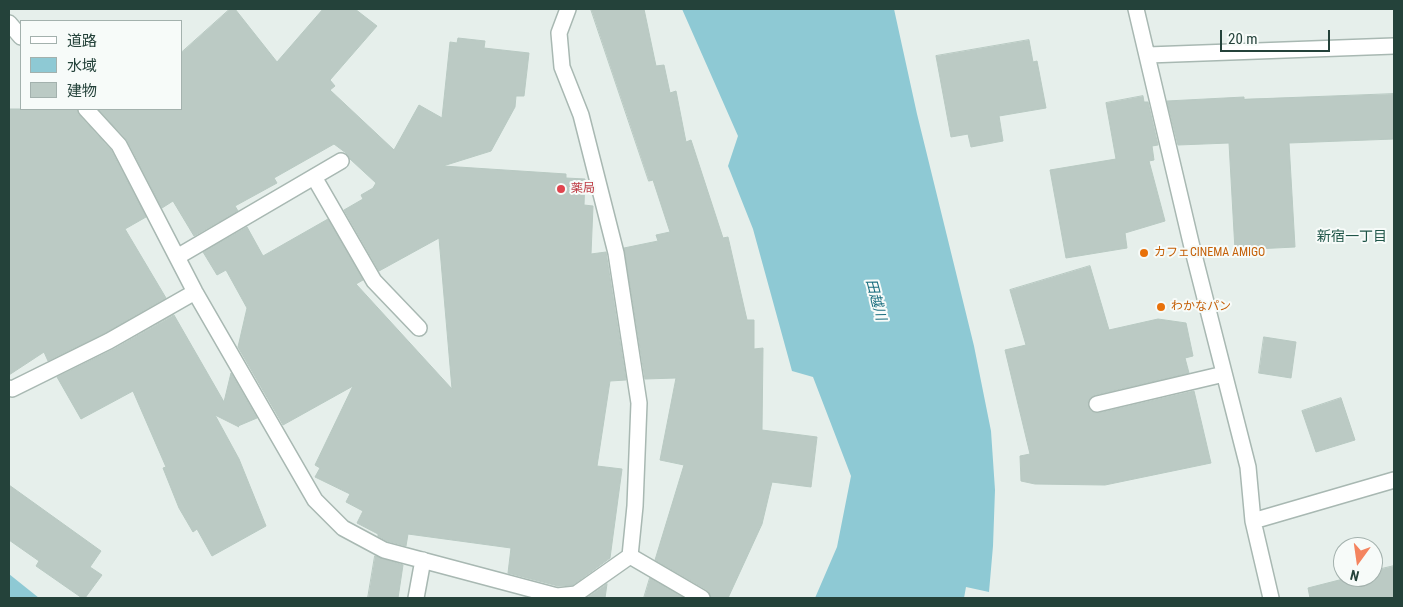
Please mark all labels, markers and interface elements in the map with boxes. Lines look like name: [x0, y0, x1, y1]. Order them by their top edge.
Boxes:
legend: [20, 20, 182, 110]
scale bar: [1223, 20, 1333, 52]
text: 20 m: [1228, 30, 1258, 48]
text: 道路: [67, 32, 97, 50]
text: 水域: [67, 57, 97, 75]
text: 建物: [67, 82, 97, 100]
place label: 薬局: [571, 182, 595, 196]
marker: 薬局: [555, 183, 567, 195]
district label: 新宿一丁目: [1317, 229, 1387, 245]
place label: カフェCINEMA AMIGO: [1154, 246, 1265, 260]
marker: カフェCINEMA AMIGO: [1138, 247, 1150, 259]
water label: 田越川: [861, 278, 889, 322]
place label: わかなパン: [1171, 300, 1231, 314]
marker: わかなパン: [1155, 301, 1167, 313]
north arrow: [1333, 537, 1383, 587]
text: N: [1349, 567, 1361, 584]

